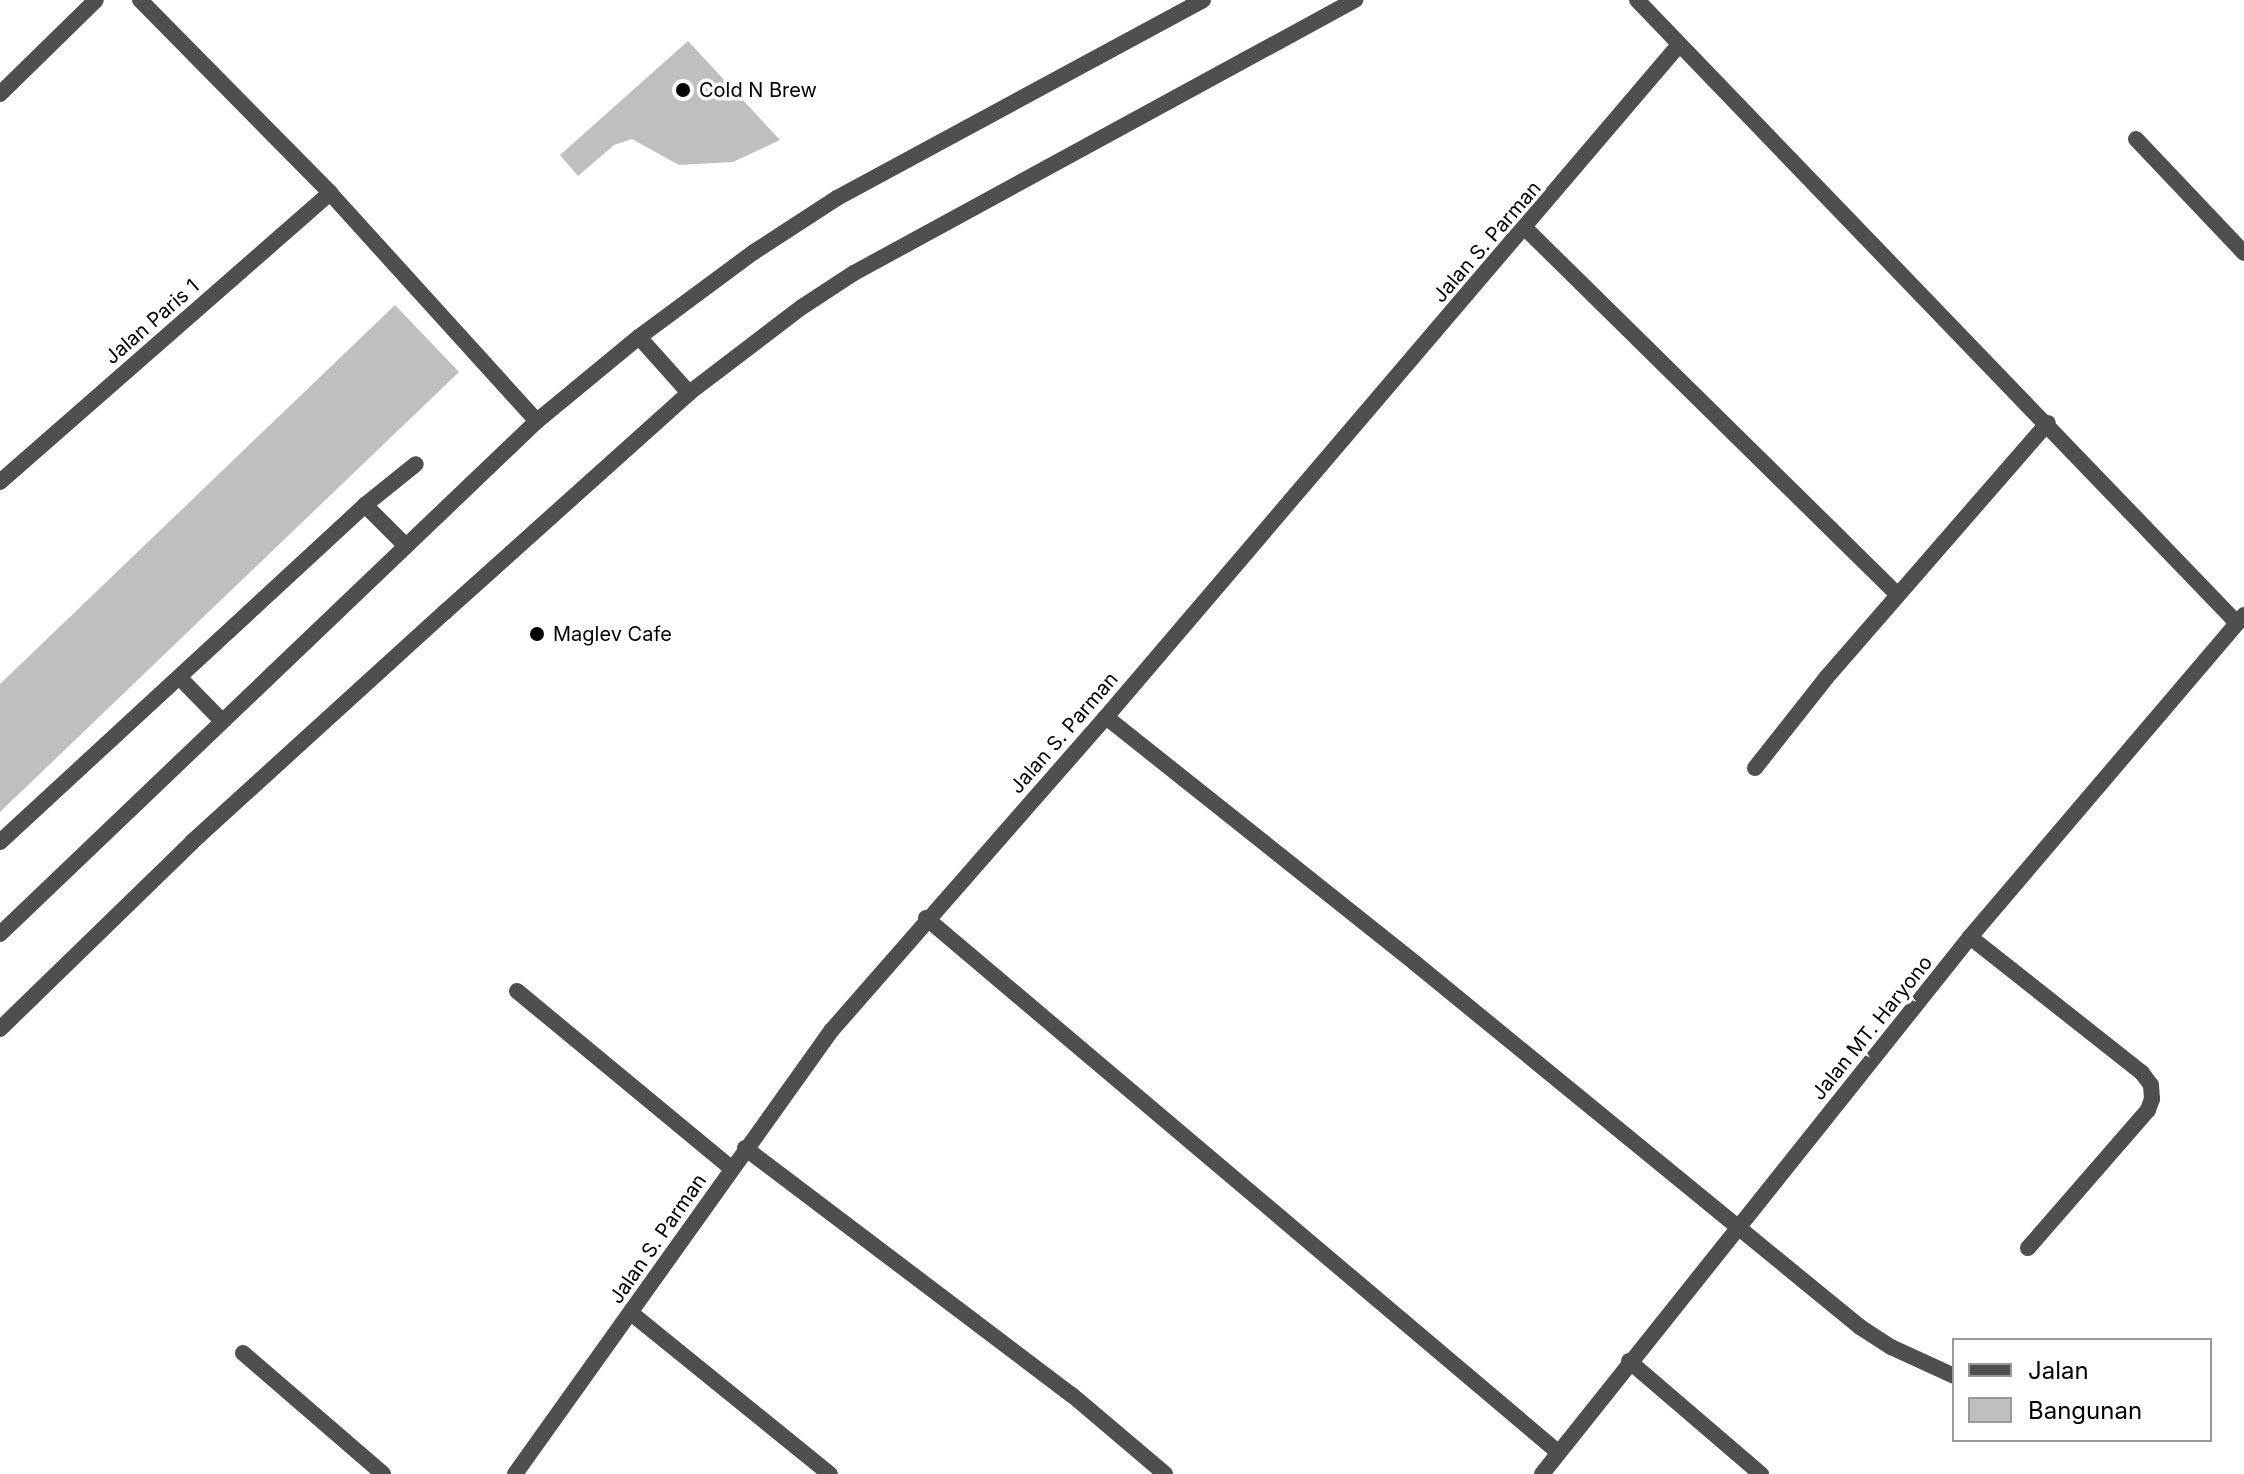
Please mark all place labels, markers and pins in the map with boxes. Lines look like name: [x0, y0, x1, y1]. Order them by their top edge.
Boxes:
place label: Cold N Brew: [699, 78, 817, 102]
marker: Cold N Brew: [674, 81, 692, 99]
place label: Maglev Cafe: [553, 622, 672, 646]
marker: Maglev Cafe: [528, 625, 546, 643]

